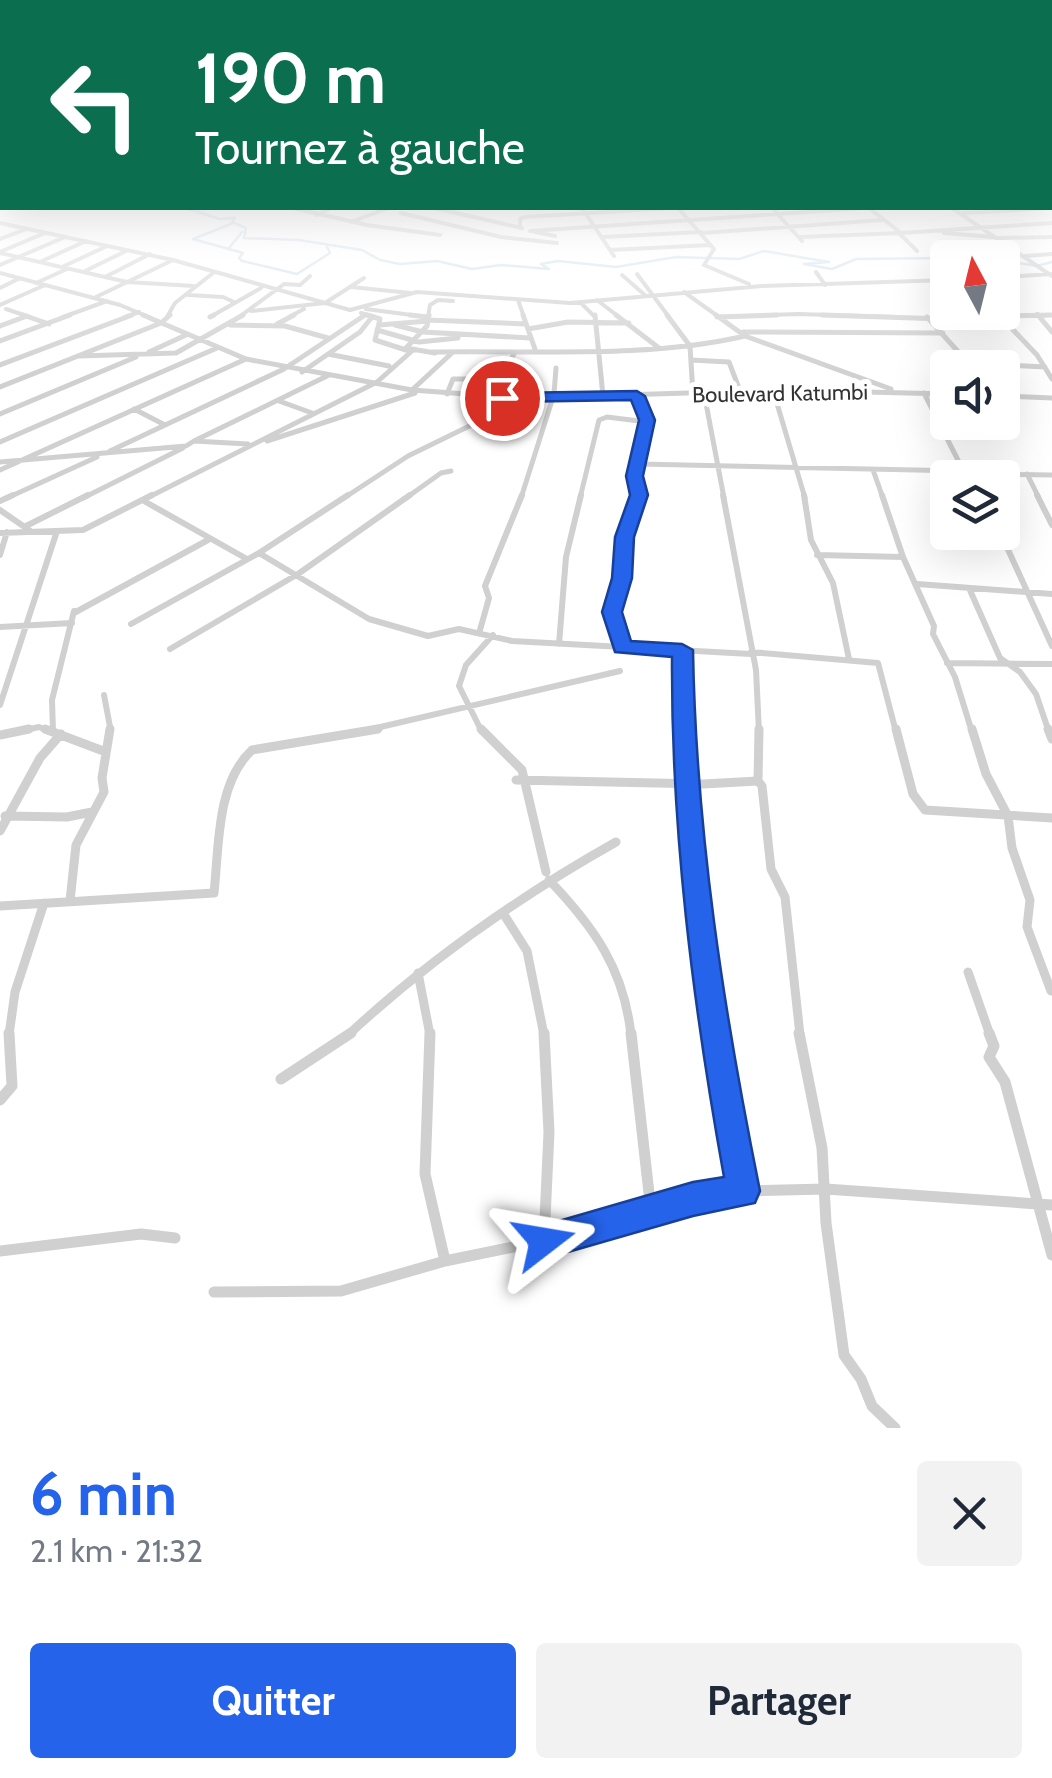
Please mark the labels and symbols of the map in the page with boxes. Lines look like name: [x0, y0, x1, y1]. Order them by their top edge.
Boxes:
north arrow: [930, 240, 1020, 330]
pin: [460, 356, 545, 441]
street label: Boulevard Katumbi: [692, 378, 868, 409]
position arrow: [492, 1189, 596, 1293]

